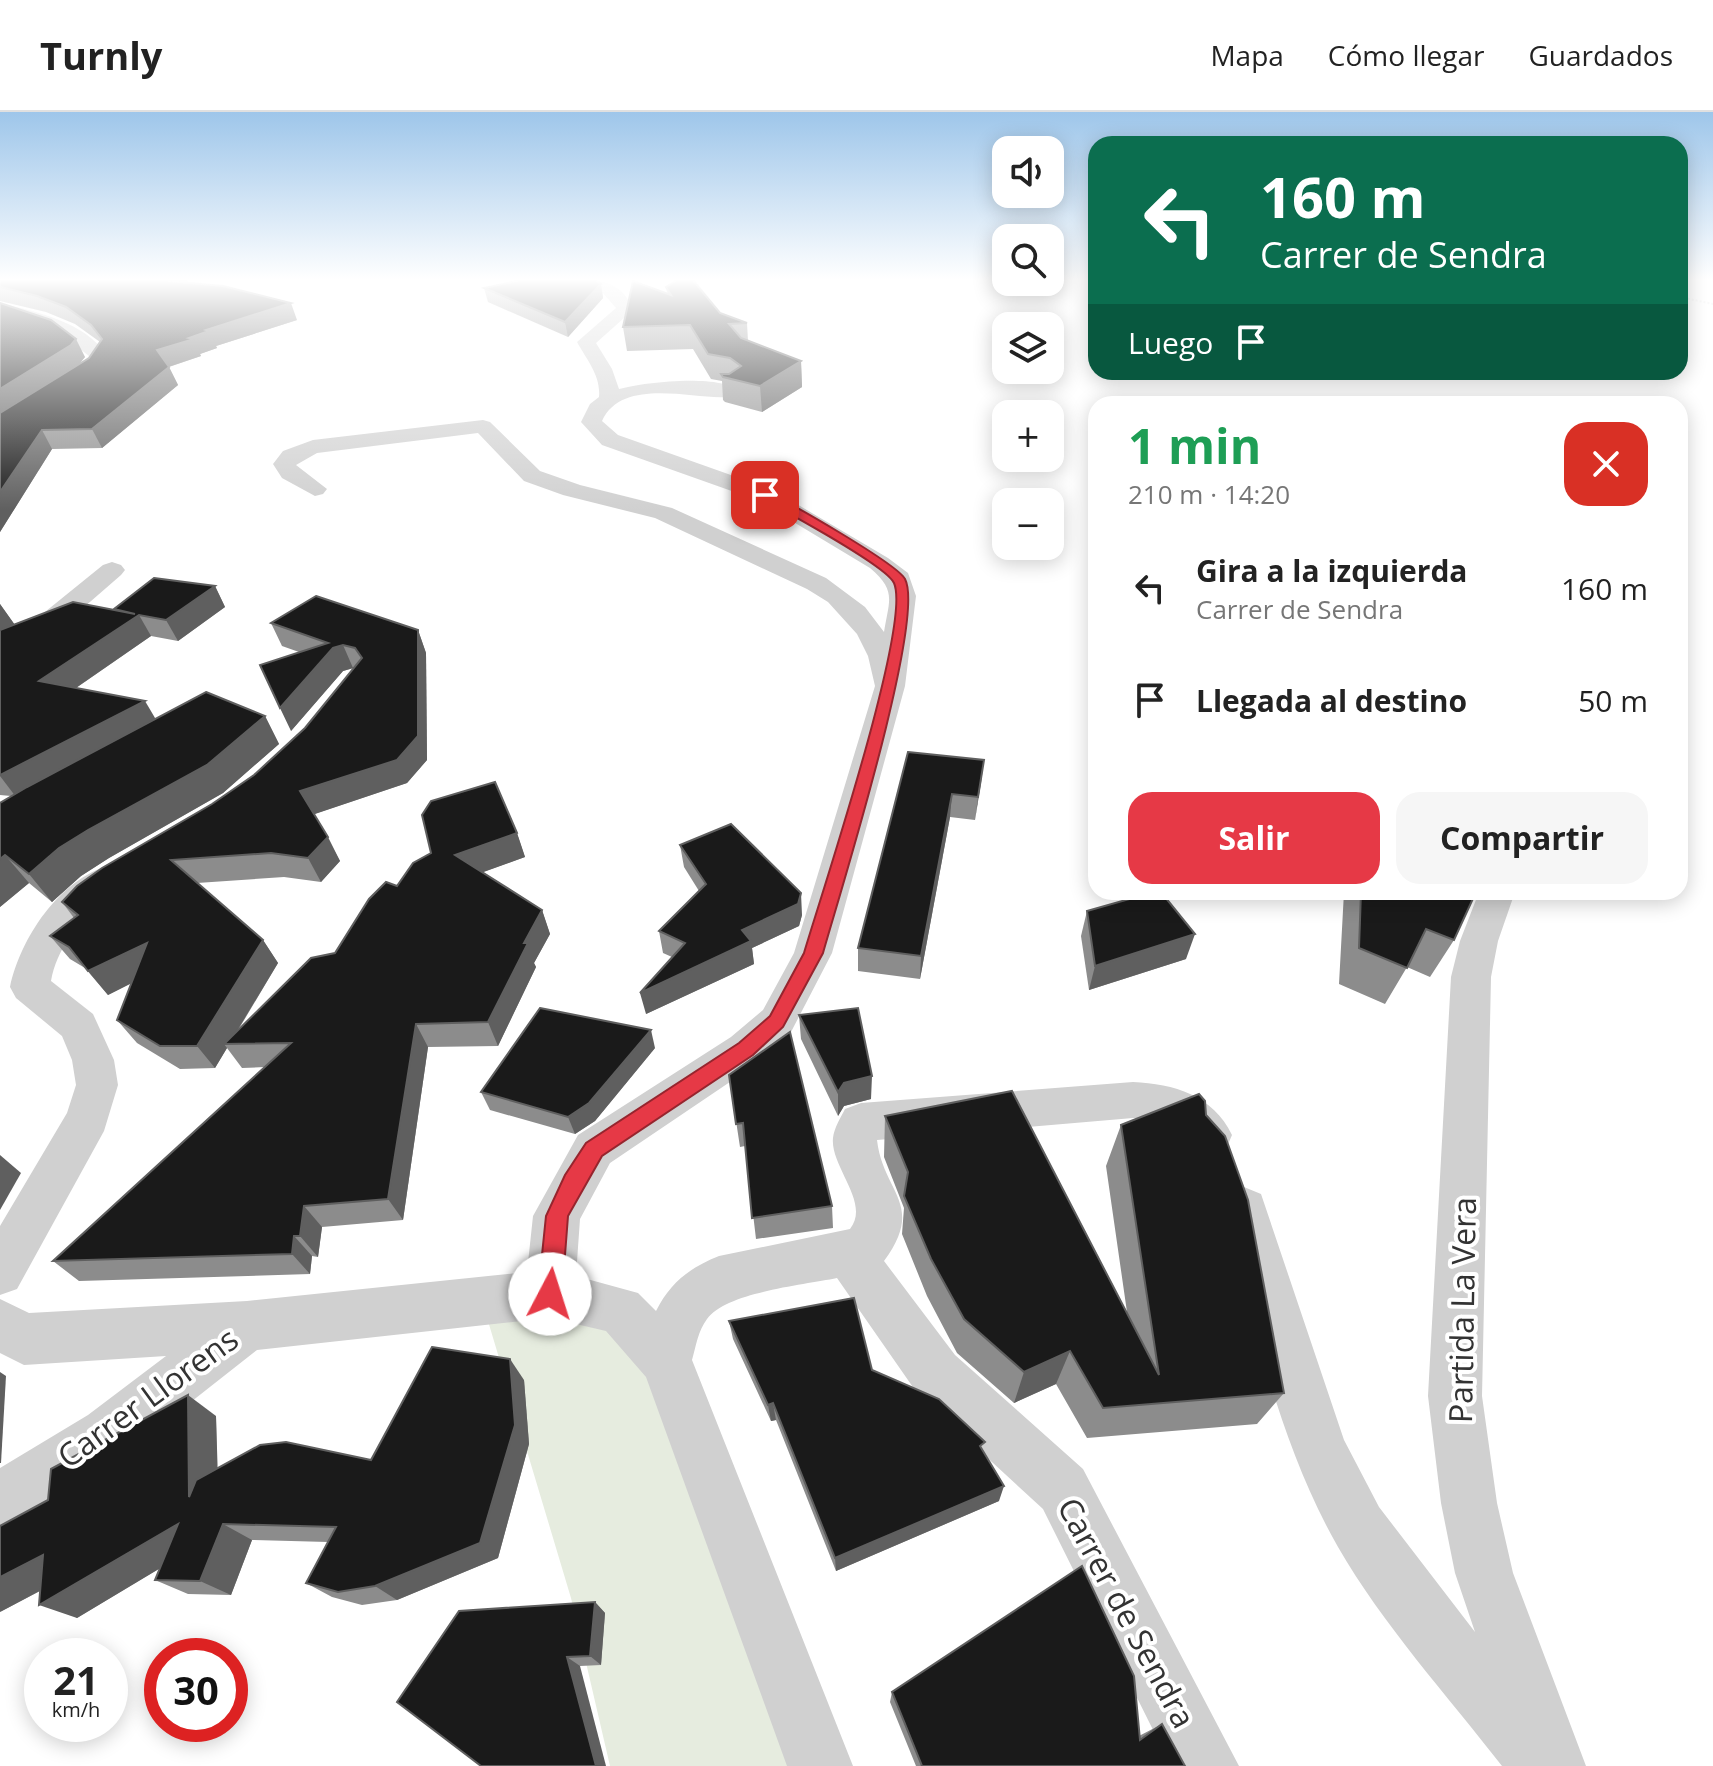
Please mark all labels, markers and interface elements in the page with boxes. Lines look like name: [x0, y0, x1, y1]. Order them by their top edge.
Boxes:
text: Turnly: [40, 29, 162, 81]
text: Mapa: [1210, 36, 1284, 74]
text: Cómo llegar: [1328, 36, 1484, 74]
text: Guardados: [1528, 36, 1673, 74]
map controls: [992, 136, 1064, 560]
button: sound: [992, 136, 1064, 208]
text: 160 m: [1260, 158, 1426, 234]
icon: left: [1128, 168, 1232, 272]
button: search: [992, 224, 1064, 296]
text: Carrer de Sendra: [1260, 230, 1547, 279]
button: layers: [992, 312, 1064, 384]
icon: arrive: [1229, 320, 1273, 364]
text: Luego: [1128, 322, 1213, 363]
button: +: [992, 400, 1064, 472]
text: 1 min: [1128, 413, 1261, 478]
button: close: [1564, 422, 1648, 506]
pin: [731, 461, 799, 529]
icon: arrive: [743, 473, 787, 517]
text: 210 m · 14:20: [1128, 476, 1290, 512]
button: −: [992, 488, 1064, 560]
text: Gira a la izquierda: [1196, 550, 1468, 591]
icon: left: [1128, 566, 1172, 610]
text: 160 m: [1561, 568, 1648, 609]
text: Carrer de Sendra: [1196, 591, 1403, 627]
icon: arrive: [1128, 678, 1172, 722]
text: Llegada al destino: [1196, 680, 1467, 721]
text: 50 m: [1578, 680, 1648, 721]
button: Salir: [1128, 792, 1380, 884]
button: Compartir: [1396, 792, 1648, 884]
street label: Partida La Vera: [1438, 1197, 1485, 1423]
position arrow: [508, 1252, 592, 1336]
street label: Carrer Llorens: [48, 1317, 246, 1477]
street label: Carrer de Sendra: [1049, 1490, 1206, 1735]
speed limit sign: 30: [144, 1638, 248, 1742]
text: 21: [53, 1652, 99, 1707]
text: km/h: [52, 1696, 100, 1723]

